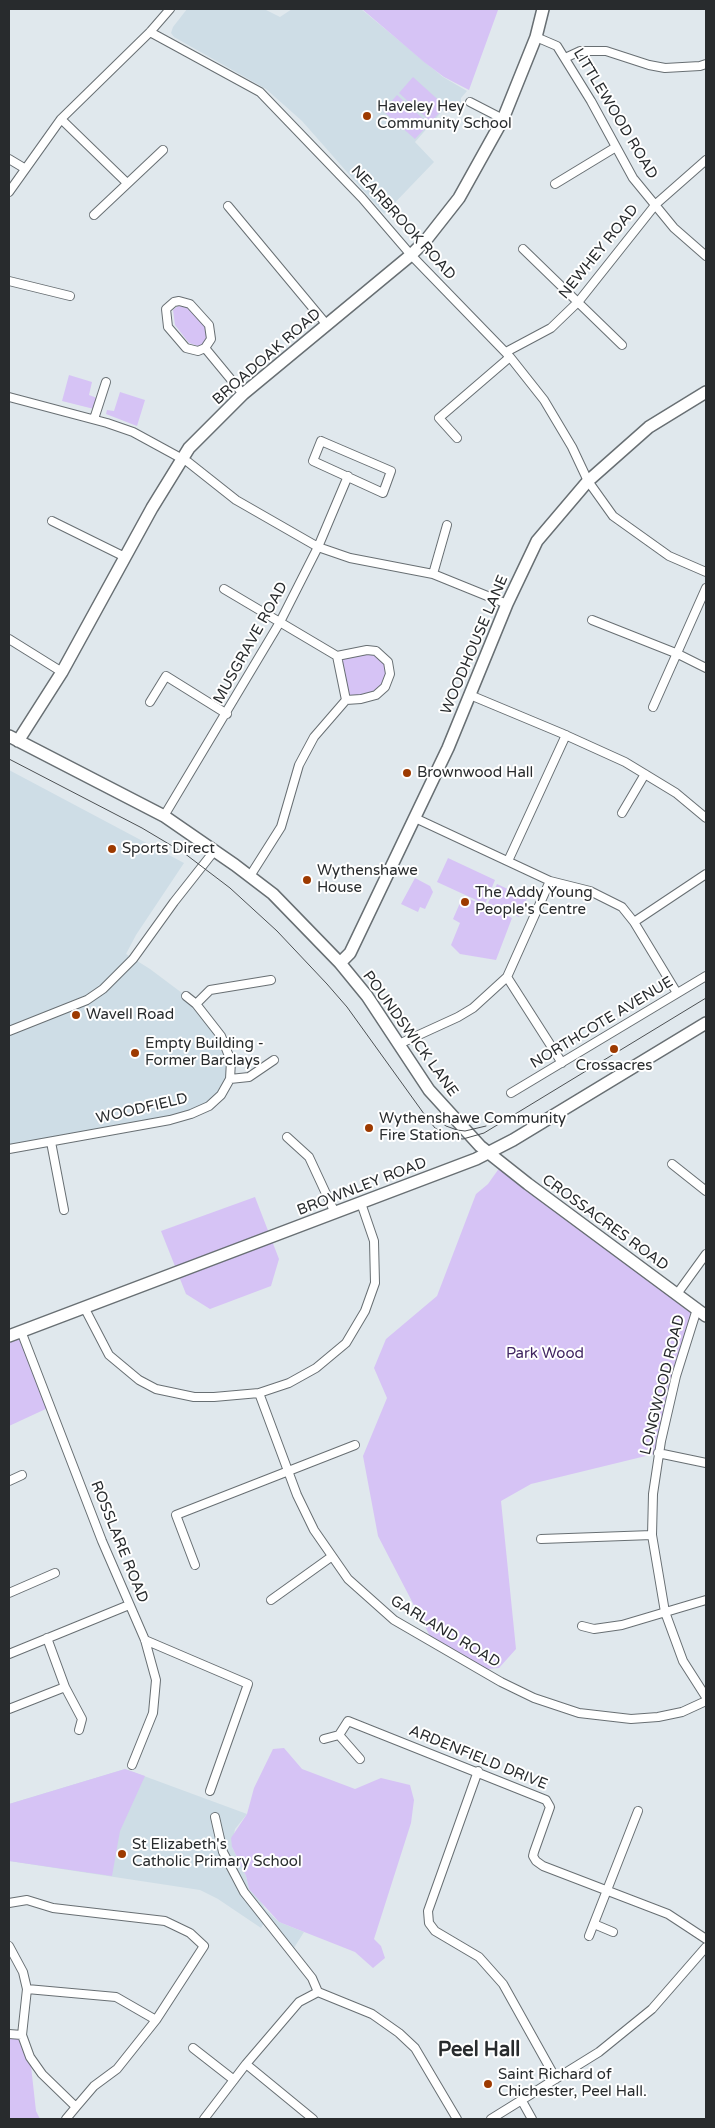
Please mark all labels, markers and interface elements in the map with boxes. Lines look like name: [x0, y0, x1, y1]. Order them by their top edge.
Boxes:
street label: LITTLEWOOD ROAD: [569, 45, 661, 183]
place label: Haveley Hey Community School: [377, 98, 512, 133]
marker: Haveley Hey Community School: [361, 110, 373, 122]
street label: NEARBROOK ROAD: [347, 162, 459, 284]
street label: NEWHEY ROAD: [555, 201, 643, 303]
street label: BROADOAK ROAD: [209, 305, 325, 409]
street label: WOODHOUSE LANE: [438, 573, 512, 717]
street label: MUSGRAVE ROAD: [210, 579, 292, 707]
place label: Brownwood Hall: [417, 764, 533, 782]
marker: Brownwood Hall: [401, 767, 413, 779]
place label: Sports Direct: [122, 840, 215, 858]
marker: Sports Direct: [106, 843, 118, 855]
place label: Wythenshawe House: [317, 862, 418, 897]
marker: Wythenshawe House: [301, 874, 313, 886]
place label: The Addy Young People's Centre: [475, 884, 593, 919]
marker: The Addy Young People's Centre: [459, 896, 471, 908]
street label: POUNDSWICK LANE: [358, 968, 462, 1100]
street label: NORTHCOTE AVENUE: [527, 973, 677, 1073]
place label: Wavell Road: [86, 1006, 174, 1024]
marker: Wavell Road: [70, 1009, 82, 1021]
place label: Empty Building - Former Barclays: [145, 1035, 264, 1070]
marker: Crossacres: [608, 1043, 620, 1055]
marker: Empty Building - Former Barclays: [129, 1047, 141, 1059]
place label: Crossacres: [576, 1057, 652, 1075]
street label: WOODFIELD: [94, 1090, 190, 1128]
place label: Wythenshawe Community Fire Station: [379, 1110, 566, 1145]
marker: Wythenshawe Community Fire Station: [363, 1122, 375, 1134]
street label: BROWNLEY ROAD: [295, 1154, 429, 1220]
street label: CROSSACRES ROAD: [538, 1171, 672, 1275]
street label: LONGWOOD ROAD: [637, 1313, 689, 1457]
park label: Park Wood: [506, 1345, 584, 1363]
street label: ROSSLARE ROAD: [86, 1478, 152, 1606]
street label: GARLAND ROAD: [387, 1592, 503, 1672]
street label: ARDENFIELD DRIVE: [406, 1722, 550, 1794]
place label: St Elizabeth's Catholic Primary School: [132, 1836, 302, 1871]
marker: St Elizabeth's Catholic Primary School: [116, 1848, 128, 1860]
district label: Peel Hall: [438, 2039, 520, 2063]
place label: Saint Richard of Chichester, Peel Hall.: [498, 2066, 647, 2101]
marker: Saint Richard of Chichester, Peel Hall.: [482, 2078, 494, 2090]

